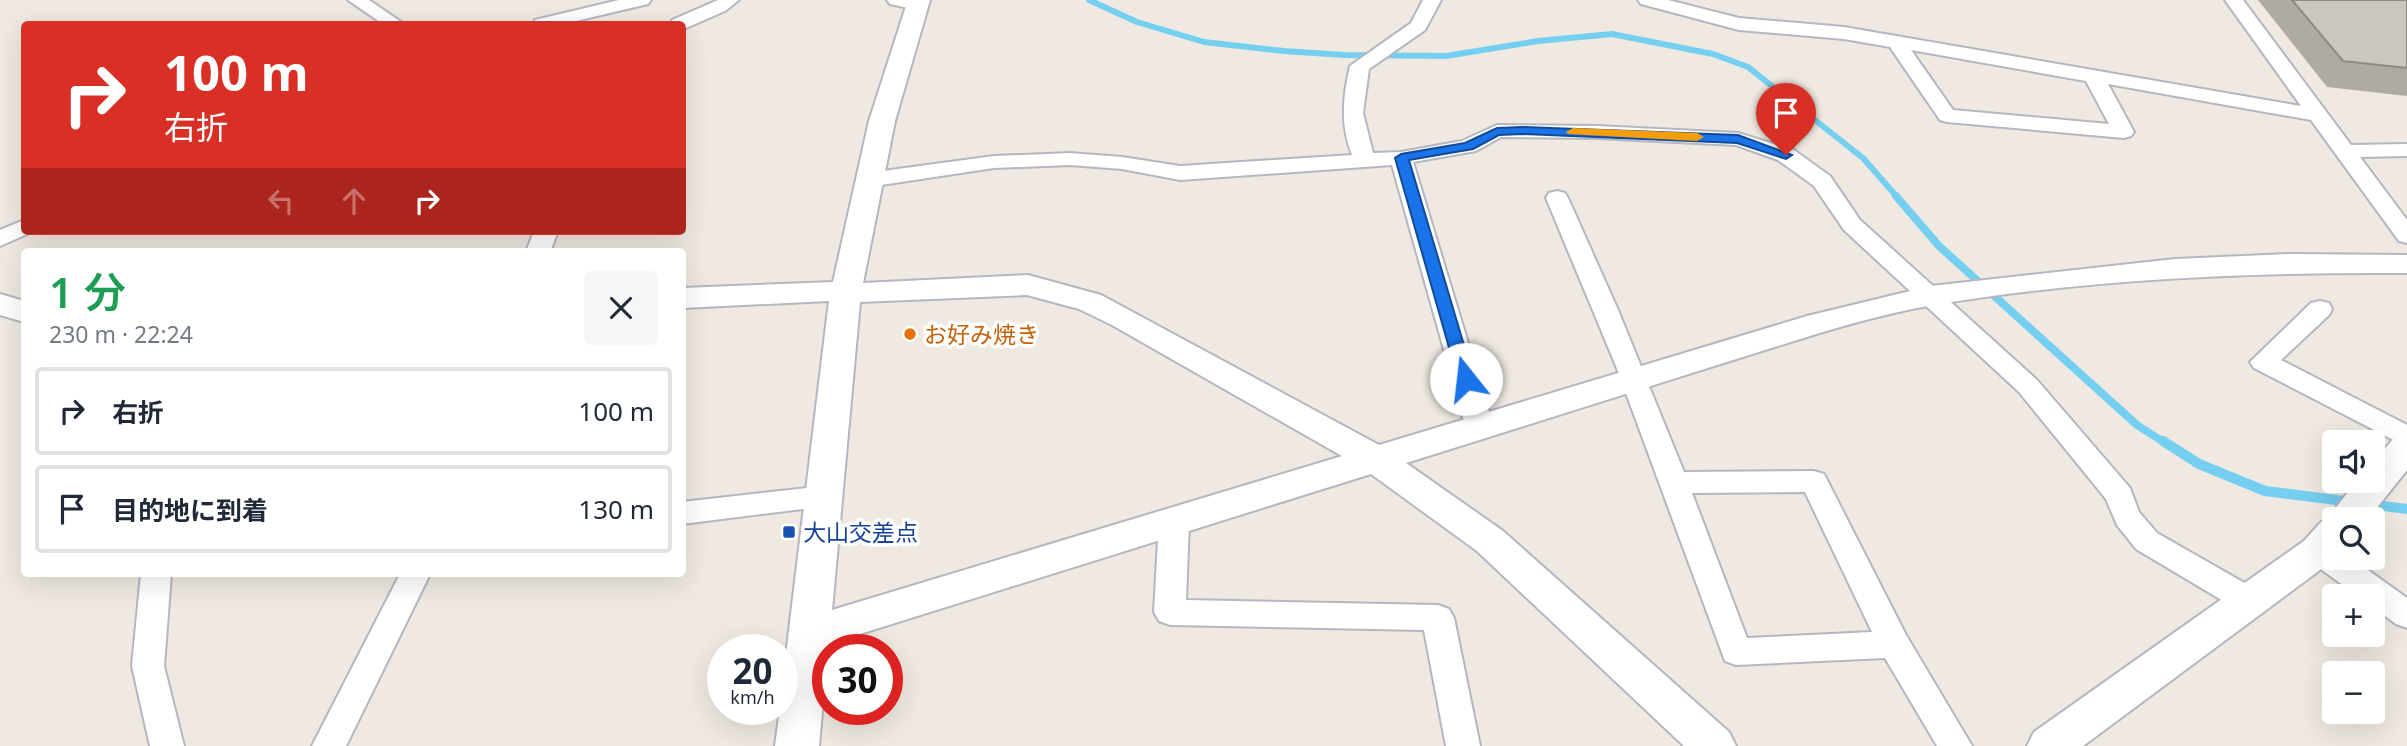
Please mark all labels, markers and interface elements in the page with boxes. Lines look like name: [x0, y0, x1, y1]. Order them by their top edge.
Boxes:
text: 100 m: [164, 39, 309, 105]
icon: right: [49, 49, 140, 140]
pin: [1756, 83, 1816, 155]
icon: arrive: [1767, 94, 1805, 132]
text: 右折: [164, 105, 228, 148]
icon: left: [262, 182, 300, 220]
icon: ahead: [335, 182, 373, 220]
icon: right: [408, 182, 446, 220]
text: 1 分: [49, 263, 126, 320]
button: close: [584, 271, 658, 345]
text: 230 m · 22:24: [49, 318, 193, 350]
place label: お好み焼き: [924, 318, 1039, 350]
marker: お好み焼き: [902, 326, 918, 342]
position arrow: [1429, 342, 1503, 416]
icon: right: [53, 392, 91, 430]
text: 100 m: [578, 393, 654, 429]
text: 右折: [112, 394, 164, 430]
map controls: [2322, 430, 2385, 724]
button: sound: [2322, 430, 2385, 493]
icon: arrive: [53, 490, 91, 528]
text: 130 m: [578, 491, 654, 527]
text: 目的地に到着: [112, 492, 268, 528]
button: search: [2322, 507, 2385, 570]
place label: 大山交差点: [803, 516, 918, 548]
marker: 大山交差点: [781, 524, 797, 540]
button: +: [2322, 584, 2385, 647]
speed limit sign: 30: [812, 634, 903, 725]
text: 20: [732, 647, 773, 694]
button: −: [2322, 661, 2385, 724]
text: km/h: [730, 685, 775, 709]

